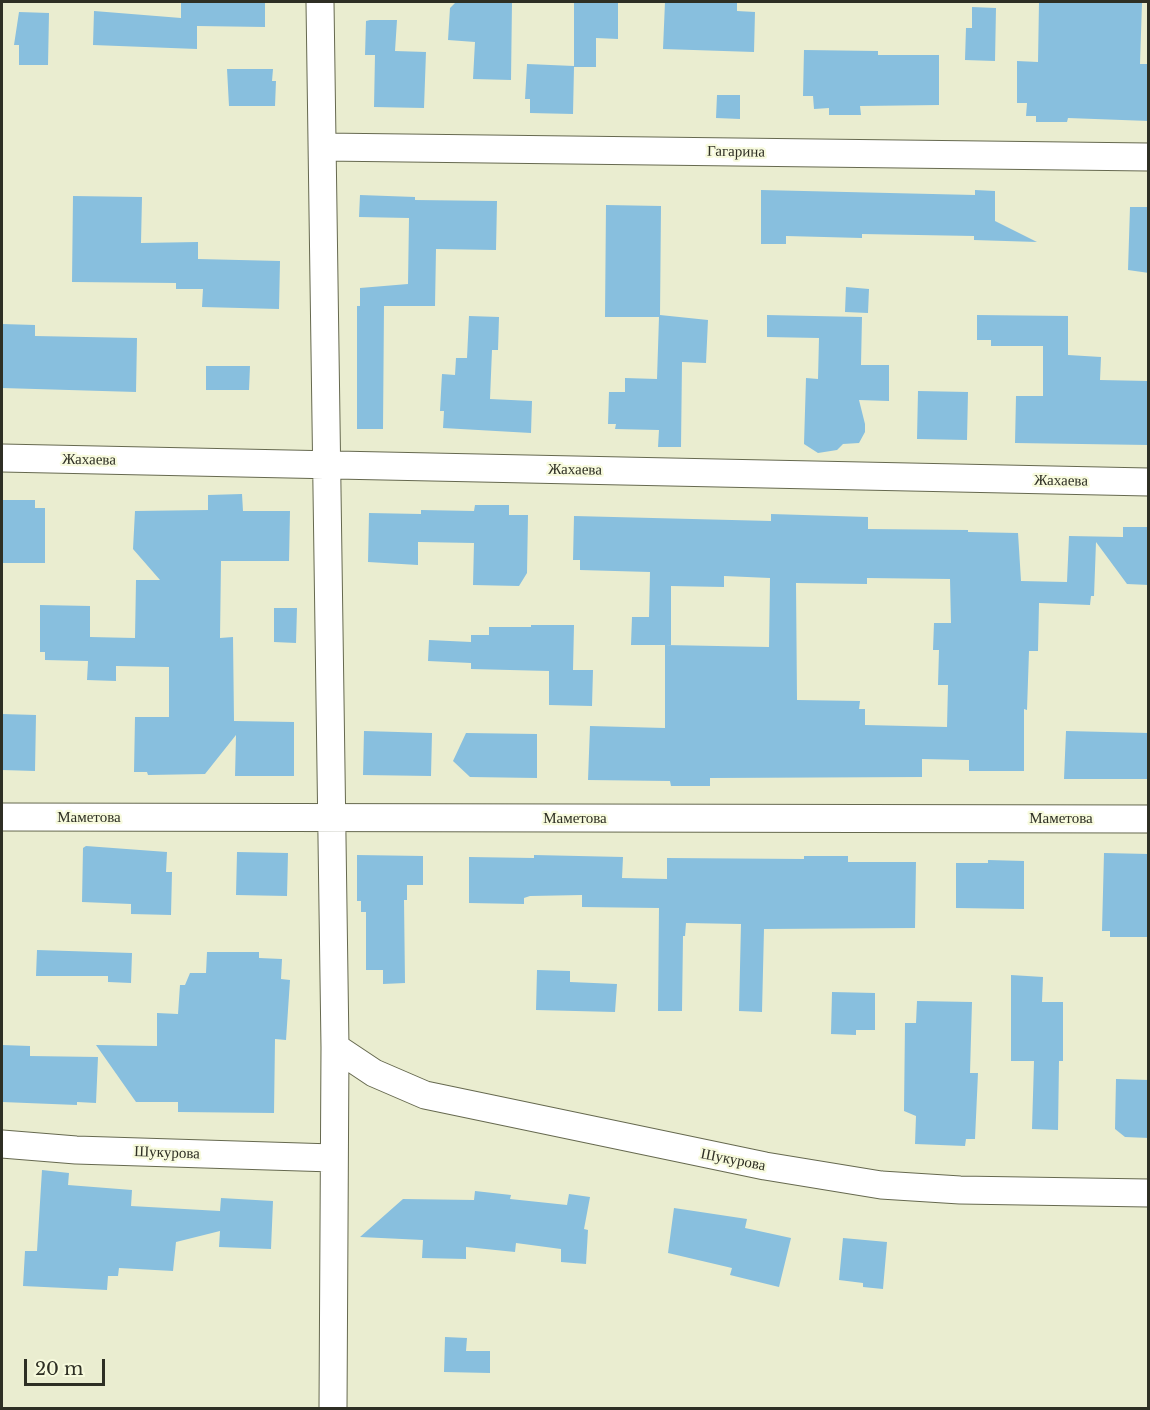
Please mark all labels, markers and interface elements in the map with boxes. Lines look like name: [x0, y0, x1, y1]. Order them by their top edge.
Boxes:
street label: Гагарина: [707, 142, 765, 162]
street label: Жахаева: [62, 451, 116, 469]
street label: Жахаева: [548, 461, 602, 479]
street label: Жахаева: [1034, 472, 1088, 490]
street label: Маметова: [57, 809, 121, 827]
street label: Маметова: [543, 810, 607, 828]
street label: Маметова: [1029, 810, 1093, 828]
street label: Шукурова: [134, 1143, 200, 1163]
street label: Шукурова: [699, 1145, 767, 1175]
scale bar: [27, 1347, 108, 1385]
text: 20 m: [35, 1358, 83, 1380]

